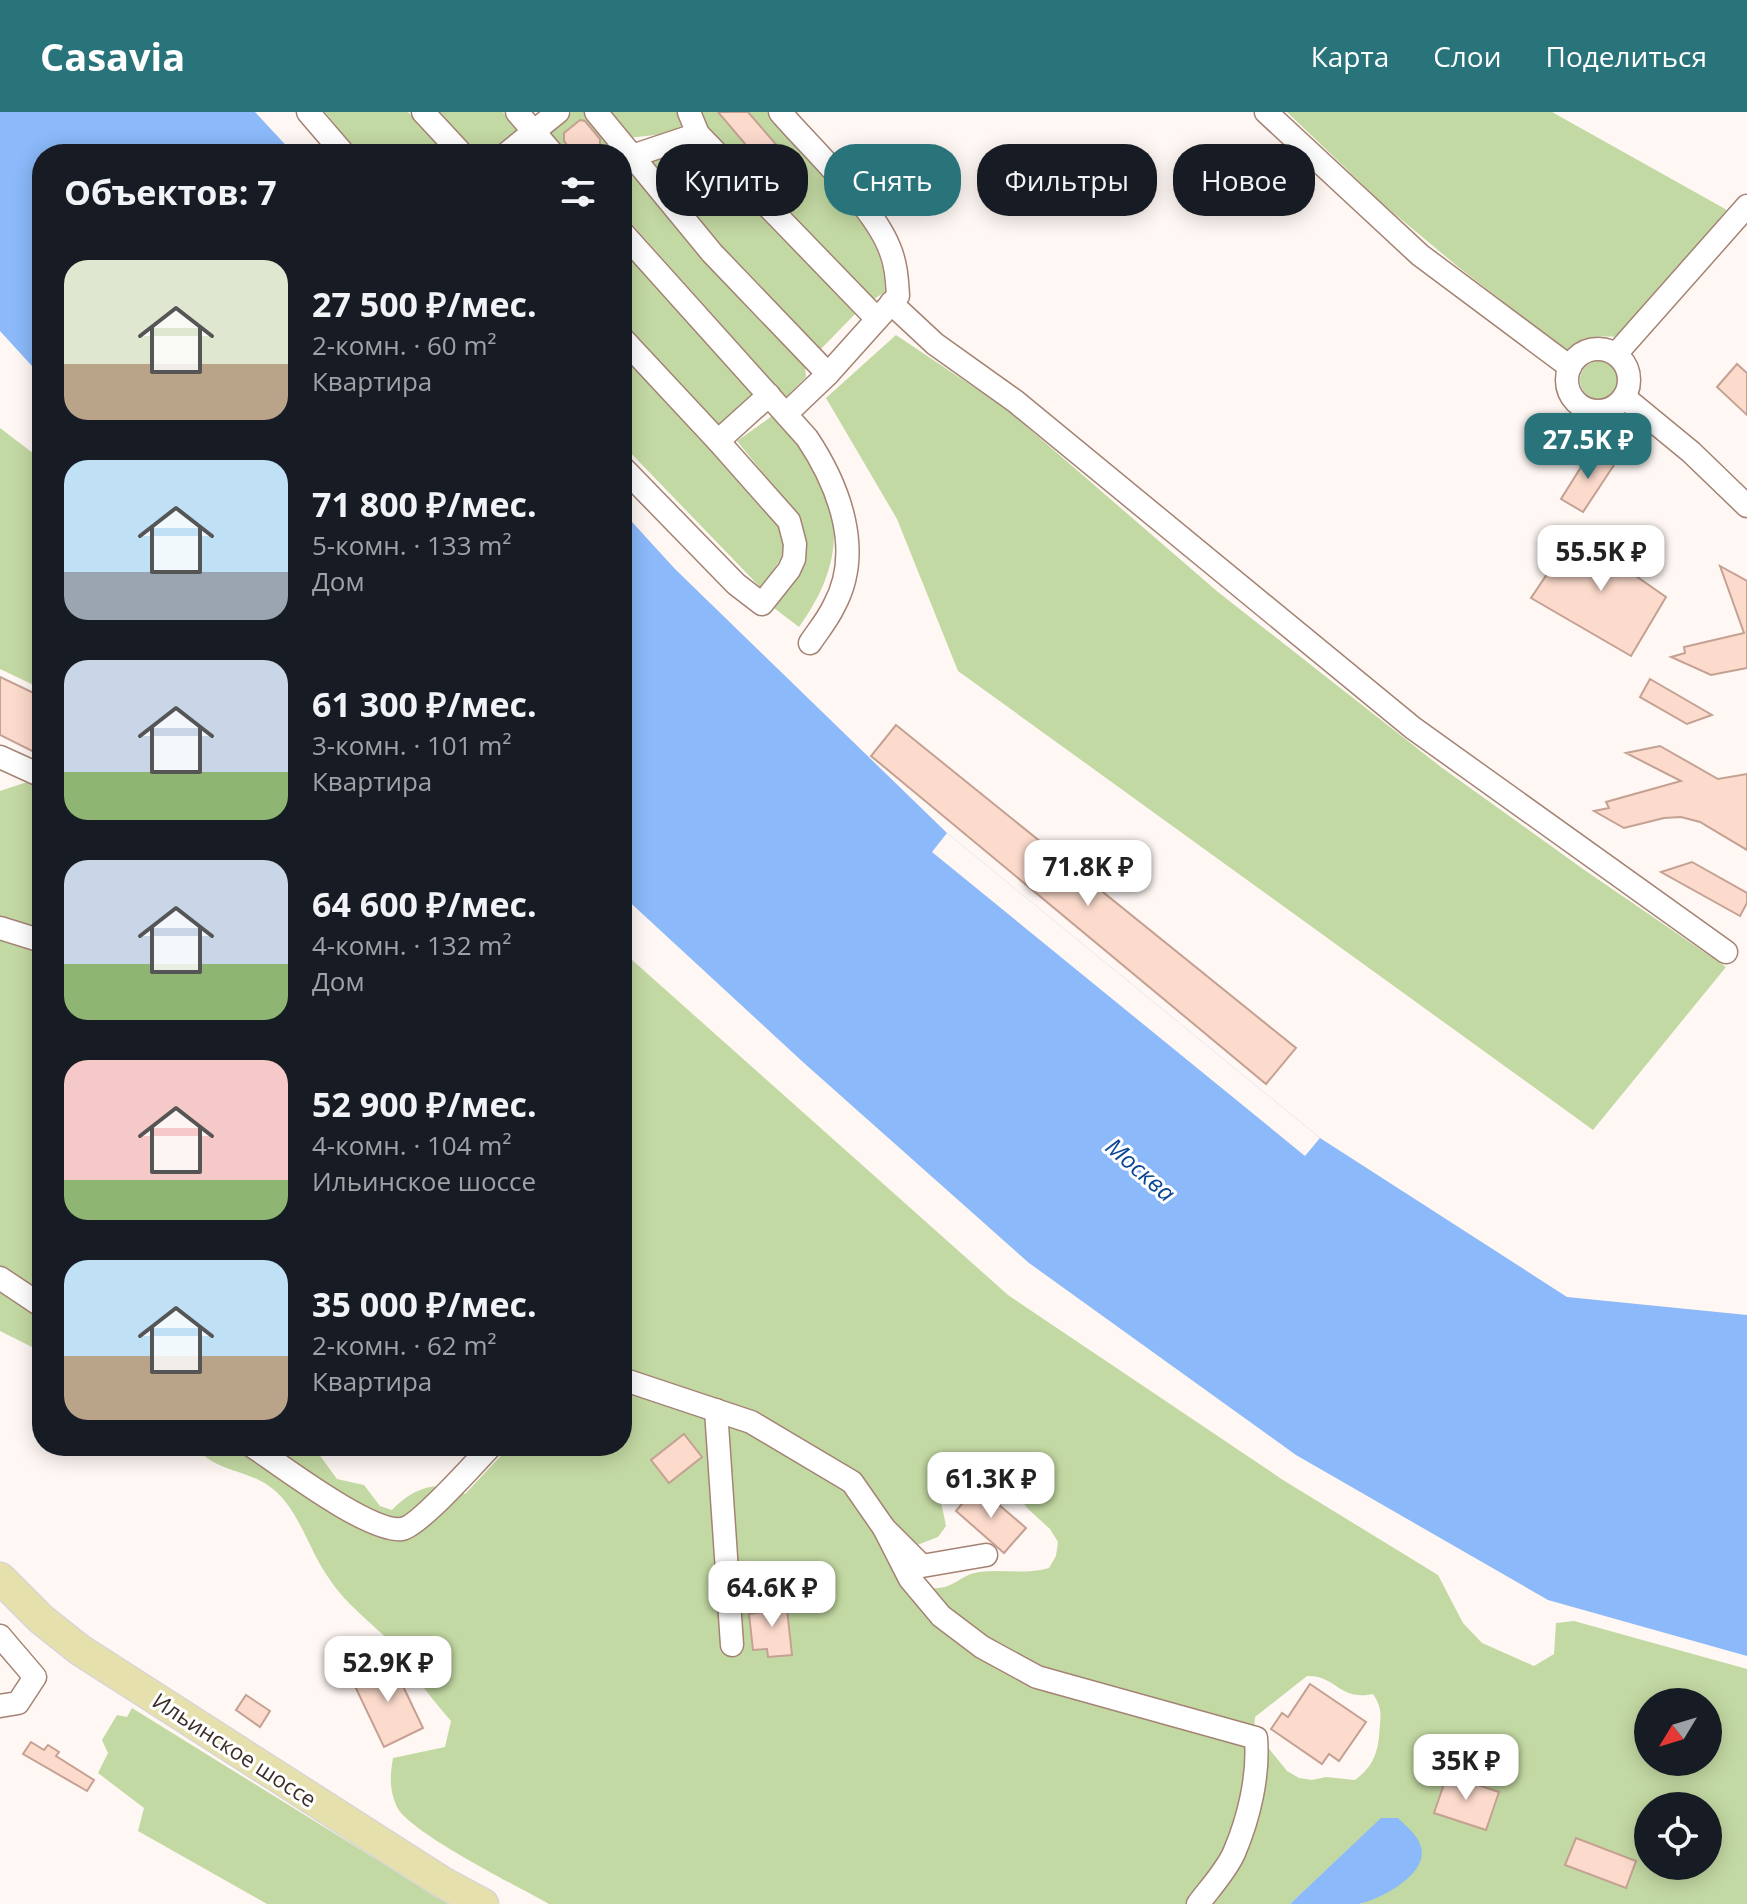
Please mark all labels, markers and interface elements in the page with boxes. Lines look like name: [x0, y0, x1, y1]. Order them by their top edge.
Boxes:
text: Casavia: [40, 30, 185, 82]
text: Карта: [1311, 37, 1389, 75]
text: Слои: [1433, 37, 1502, 75]
text: Поделиться: [1546, 37, 1707, 75]
chip: Купить: [656, 144, 808, 216]
chip: Снять: [824, 144, 961, 216]
chip: Фильтры: [977, 144, 1157, 216]
chip: Новое: [1173, 144, 1315, 216]
text: Объектов: 7: [64, 169, 277, 215]
icon: filters: [556, 170, 600, 214]
text: 27 500 ₽/мес.: [312, 281, 537, 327]
icon: home: [128, 292, 224, 388]
text: 2-комн. · 60 m²: [312, 327, 497, 363]
text: Квартира: [312, 363, 432, 399]
pin: 27.5K ₽: [1514, 413, 1662, 481]
text: 27.5K ₽: [1542, 421, 1634, 457]
text: 71 800 ₽/мес.: [312, 481, 537, 527]
icon: home: [128, 492, 224, 588]
pin: 55.5K ₽: [1527, 525, 1675, 593]
text: 5-комн. · 133 m²: [312, 527, 511, 563]
text: 55.5K ₽: [1555, 533, 1647, 569]
text: Дом: [312, 563, 365, 599]
text: 61 300 ₽/мес.: [312, 681, 537, 727]
icon: home: [128, 692, 224, 788]
text: 3-комн. · 101 m²: [312, 727, 511, 763]
text: Квартира: [312, 763, 432, 799]
pin: 71.8K ₽: [1014, 840, 1162, 908]
text: 71.8K ₽: [1042, 848, 1134, 884]
text: 64 600 ₽/мес.: [312, 881, 537, 927]
icon: home: [128, 892, 224, 988]
text: 4-комн. · 132 m²: [312, 927, 511, 963]
text: Дом: [312, 963, 365, 999]
text: 52 900 ₽/мес.: [312, 1081, 537, 1127]
icon: home: [128, 1092, 224, 1188]
text: 4-комн. · 104 m²: [312, 1127, 511, 1163]
water label: Москва: [1099, 1130, 1183, 1209]
text: Ильинское шоссе: [312, 1163, 536, 1199]
text: 35 000 ₽/мес.: [312, 1281, 537, 1327]
icon: home: [128, 1292, 224, 1388]
text: 2-комн. · 62 m²: [312, 1327, 497, 1363]
text: Квартира: [312, 1363, 432, 1399]
pin: 61.3K ₽: [917, 1452, 1065, 1520]
text: 61.3K ₽: [945, 1460, 1037, 1496]
pin: 64.6K ₽: [698, 1561, 846, 1629]
text: 64.6K ₽: [726, 1569, 818, 1605]
pin: 52.9K ₽: [314, 1636, 462, 1704]
text: 52.9K ₽: [342, 1644, 434, 1680]
street label: Ильинское шоссе: [147, 1685, 323, 1813]
north arrow: [1634, 1688, 1722, 1776]
map controls: [1634, 1688, 1722, 1880]
pin: 35K ₽: [1410, 1734, 1522, 1802]
text: 35K ₽: [1432, 1742, 1500, 1778]
button: locate: [1634, 1792, 1722, 1880]

